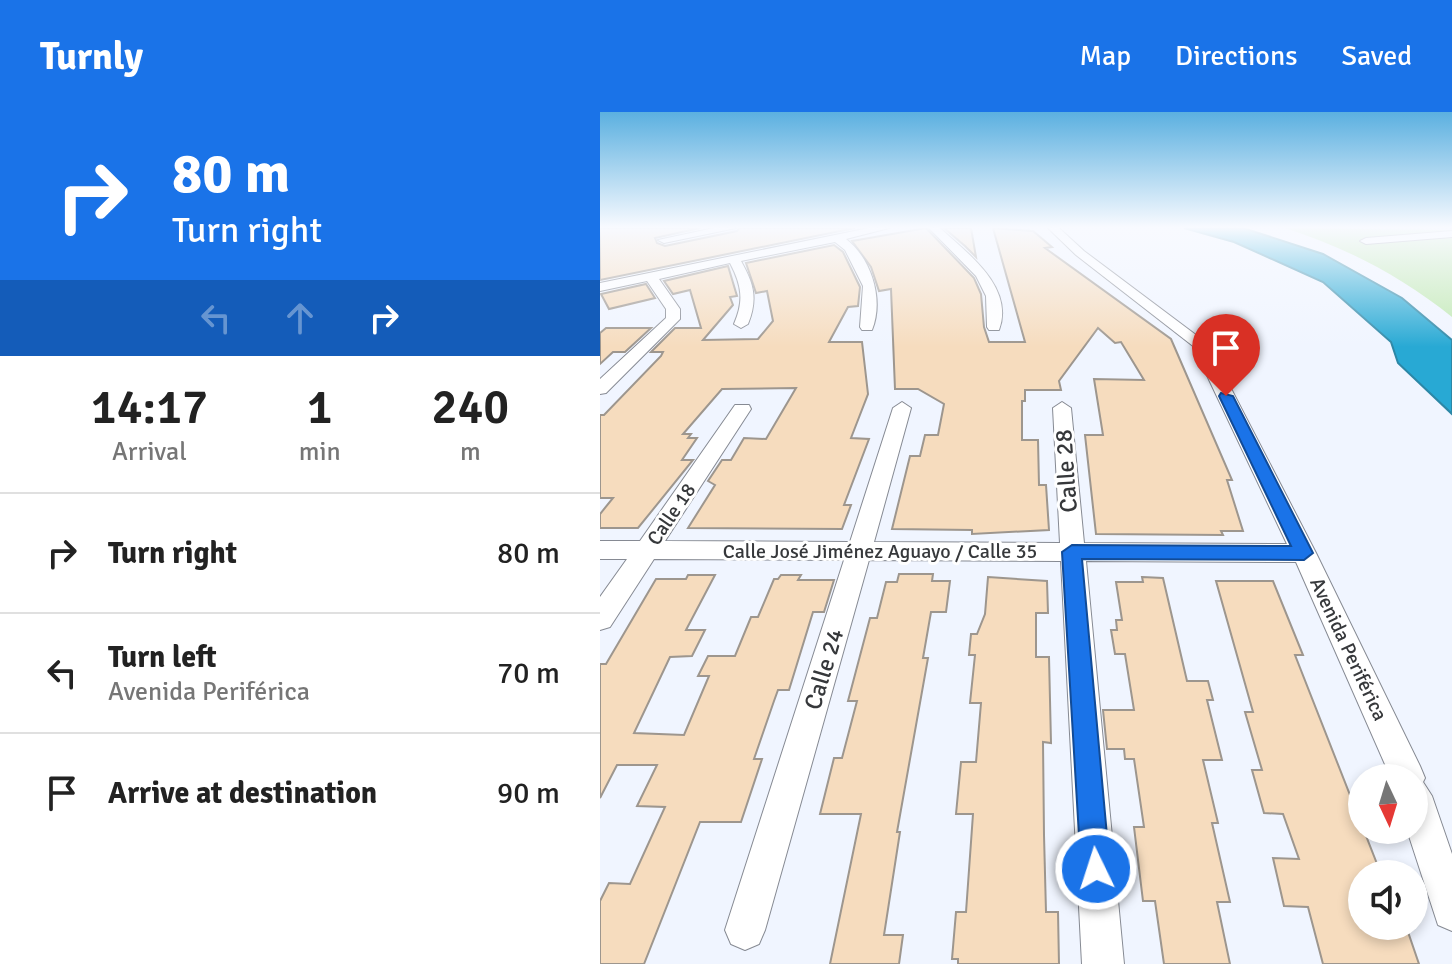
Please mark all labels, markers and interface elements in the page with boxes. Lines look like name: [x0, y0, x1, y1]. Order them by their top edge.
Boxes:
text: Turnly: [40, 33, 143, 80]
text: Map: [1079, 39, 1131, 73]
text: Directions: [1175, 39, 1297, 73]
text: Saved: [1341, 39, 1412, 73]
text: 80 m: [172, 139, 290, 208]
icon: right: [40, 144, 144, 248]
text: Turn right: [172, 208, 322, 253]
icon: left: [194, 296, 238, 340]
icon: ahead: [278, 296, 322, 340]
icon: right: [362, 296, 406, 340]
pin: [1192, 314, 1260, 396]
icon: arrive: [1204, 326, 1248, 370]
text: 14:17: [91, 378, 208, 437]
text: 1: [307, 378, 333, 437]
text: 240: [431, 378, 509, 437]
street label: Calle 28: [1048, 428, 1084, 514]
text: Arrival: [112, 436, 187, 468]
text: min: [299, 436, 341, 468]
text: m: [460, 436, 481, 468]
street label: Calle 18: [642, 479, 701, 550]
icon: right: [40, 531, 84, 575]
text: Turn right: [108, 535, 237, 572]
text: 80 m: [497, 535, 560, 572]
street label: Calle José Jiménez Aguayo / Calle 35: [723, 539, 1037, 564]
street label: Avenida Periférica: [1304, 574, 1393, 725]
street label: Calle 24: [797, 625, 851, 713]
text: Turn left: [108, 639, 217, 676]
icon: left: [40, 651, 84, 695]
text: 70 m: [497, 655, 560, 692]
text: Avenida Periférica: [108, 676, 310, 708]
north arrow: [1348, 764, 1428, 844]
map controls: [1348, 764, 1428, 940]
icon: arrive: [40, 771, 84, 815]
text: Arrive at destination: [108, 775, 377, 812]
text: 90 m: [497, 775, 560, 812]
position arrow: [1054, 827, 1138, 911]
button: sound: [1348, 860, 1428, 940]

